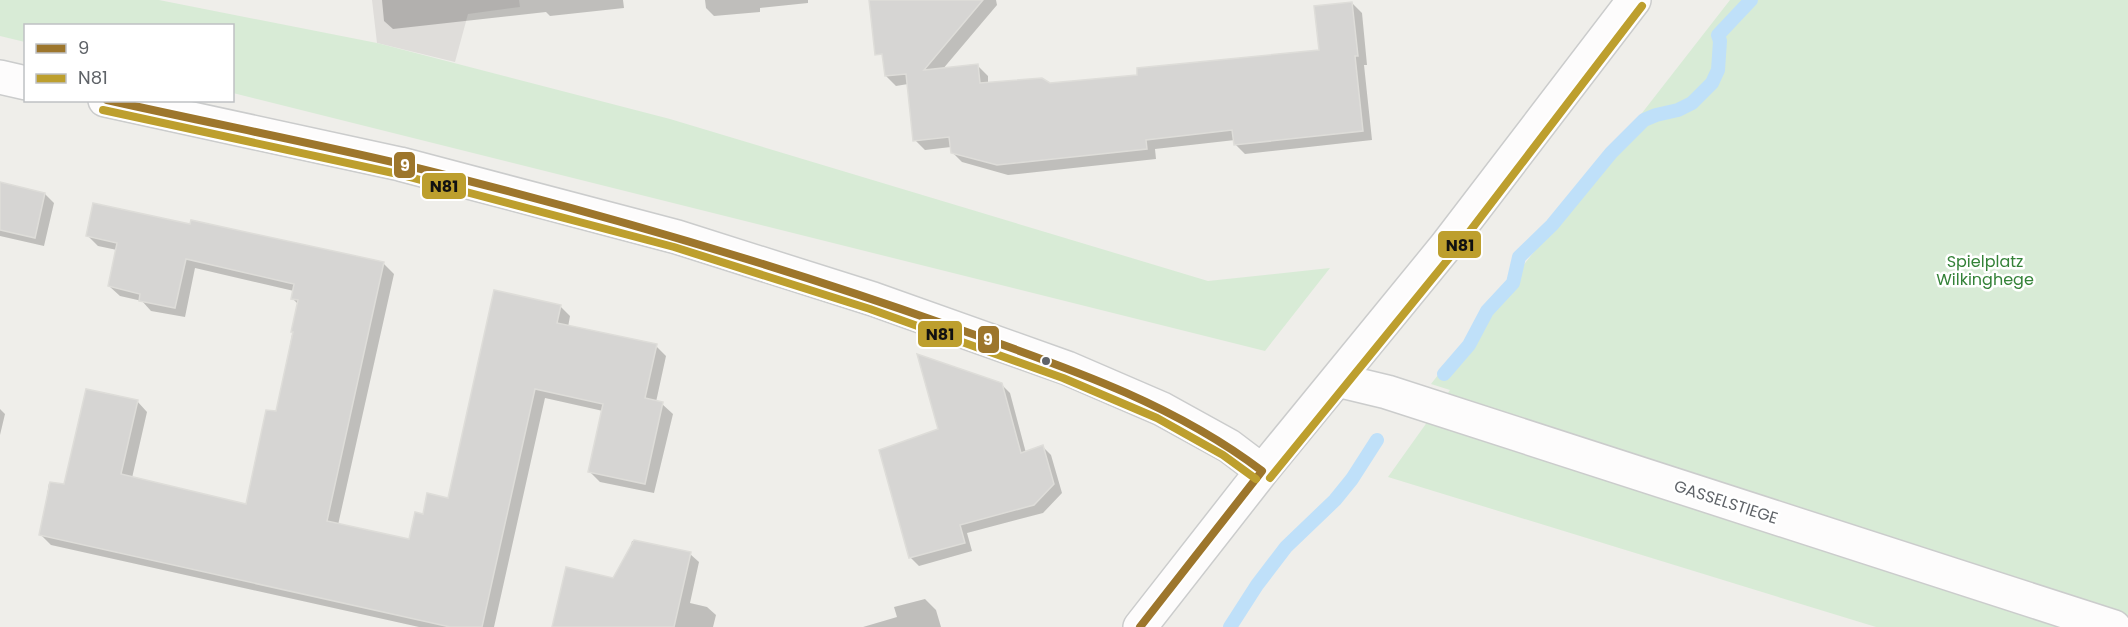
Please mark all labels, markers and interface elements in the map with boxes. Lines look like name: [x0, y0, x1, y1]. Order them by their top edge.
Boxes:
legend: [24, 24, 234, 102]
text: 9: [78, 35, 89, 60]
text: N81: [78, 65, 108, 90]
line badge: 9: [393, 151, 416, 179]
text: 9: [400, 154, 410, 177]
line badge: N81: [421, 172, 467, 200]
text: N81: [430, 175, 458, 198]
line badge: N81: [1437, 230, 1482, 259]
text: N81: [1446, 234, 1474, 257]
park label: Spielplatz Wilkinghege: [1936, 250, 2034, 291]
line badge: N81: [917, 320, 963, 348]
text: N81: [926, 323, 954, 346]
line badge: 9: [977, 325, 1000, 354]
text: 9: [983, 328, 993, 351]
unlabelled marker: [1040, 355, 1052, 367]
street label: GASSELSTIEGE: [1671, 474, 1781, 530]

